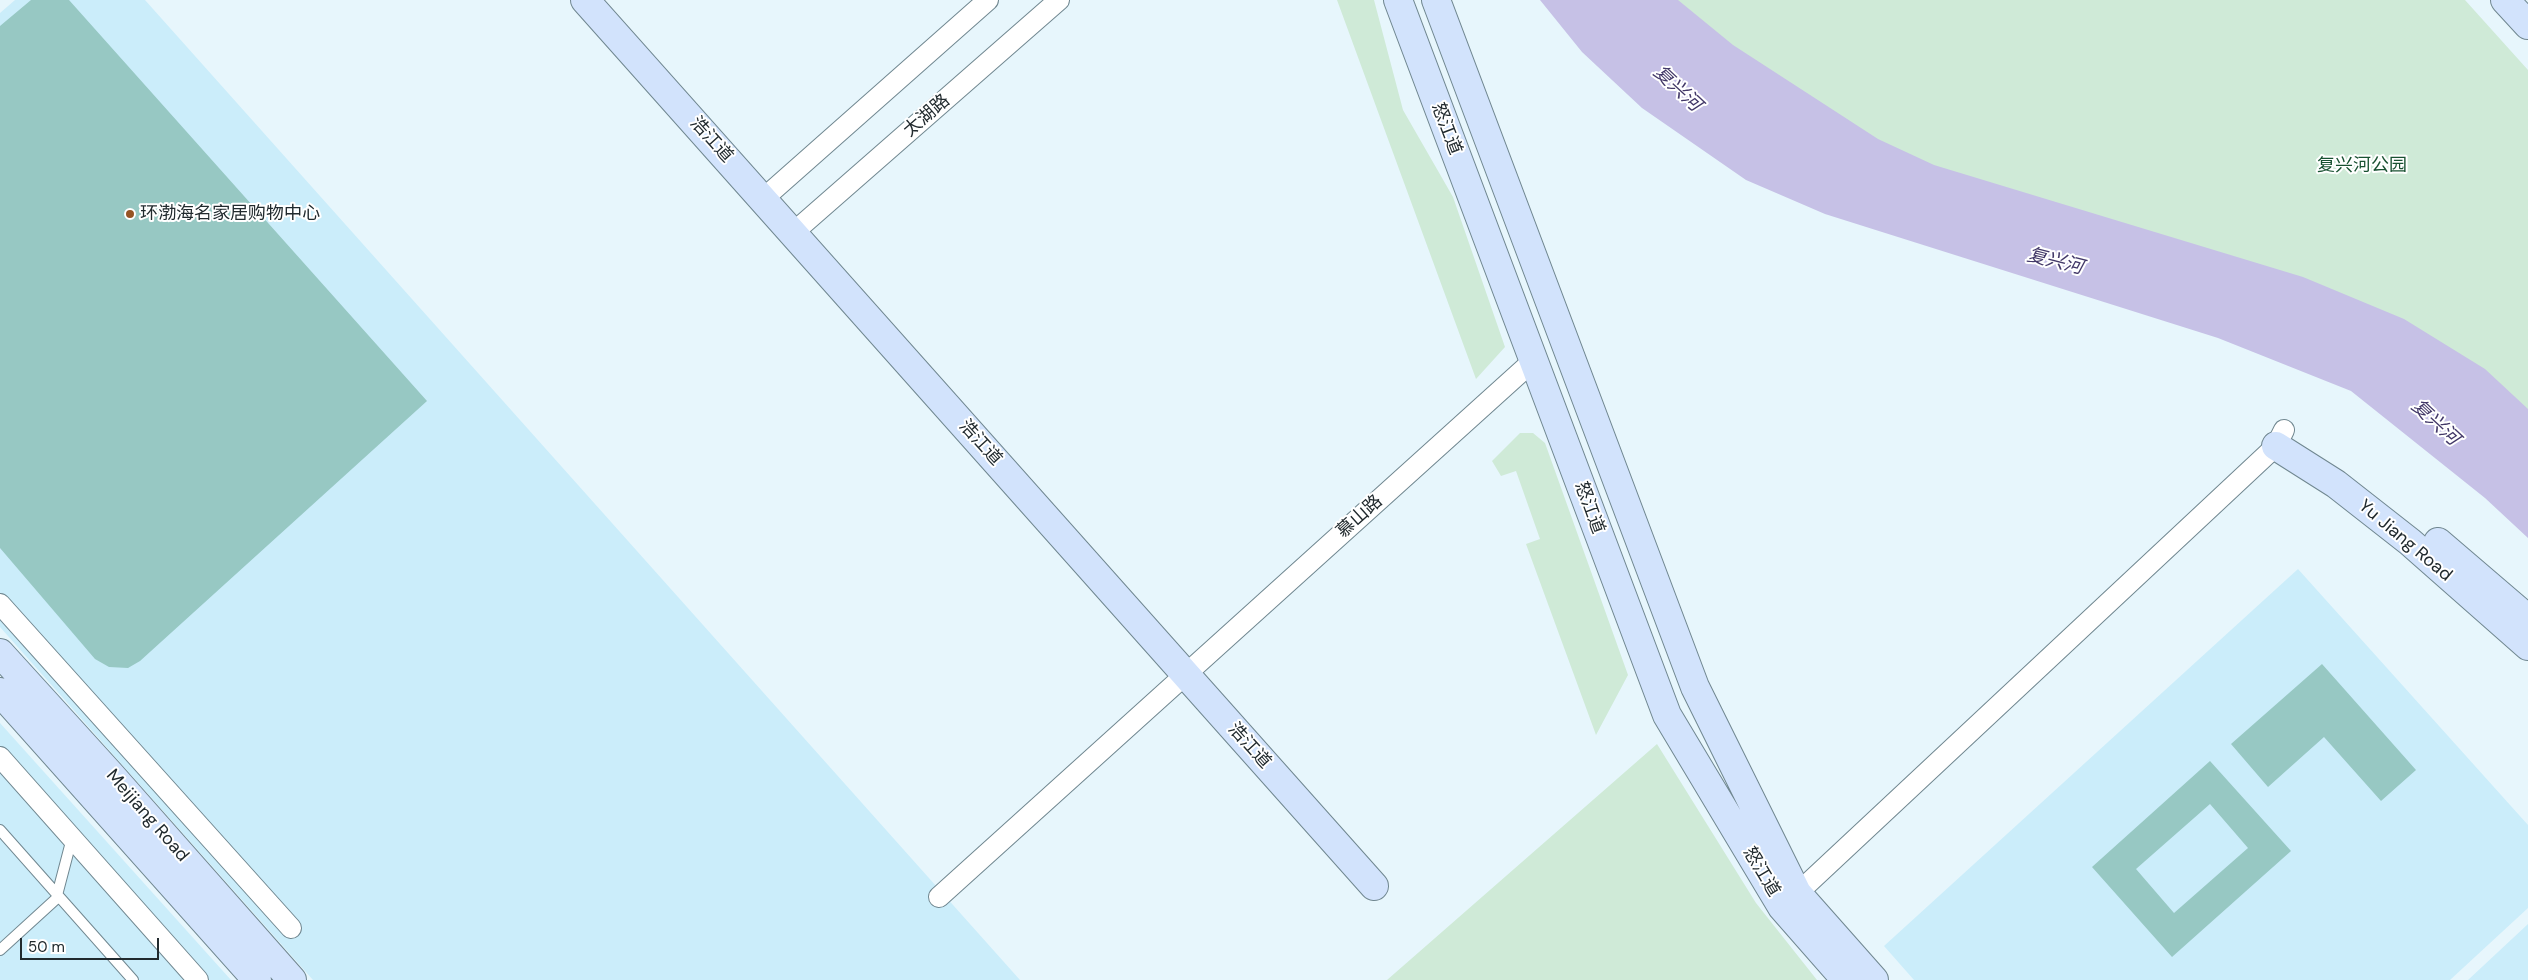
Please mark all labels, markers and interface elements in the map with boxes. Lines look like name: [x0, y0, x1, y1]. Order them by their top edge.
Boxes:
water label: 复兴河: [1648, 61, 1706, 117]
street label: 太湖路: [900, 90, 954, 142]
street label: 怒江道: [1426, 100, 1466, 158]
street label: 浩江道: [685, 113, 737, 167]
park label: 复兴河公园: [2317, 155, 2407, 177]
place label: 环渤海名家居购物中心: [140, 203, 320, 225]
marker: 环渤海名家居购物中心: [124, 208, 136, 220]
water label: 复兴河: [2025, 244, 2085, 280]
water label: 复兴河: [2406, 395, 2464, 451]
street label: 浩江道: [954, 416, 1006, 470]
street label: 怒江道: [1570, 479, 1608, 537]
street label: 慕山路: [1333, 491, 1387, 543]
street label: Yu Jiang Road: [2354, 496, 2456, 586]
street label: 浩江道: [1223, 719, 1275, 773]
street label: Meijiang Road: [101, 765, 193, 867]
street label: 怒江道: [1738, 843, 1784, 901]
scale bar: [22, 928, 161, 960]
text: 50 m: [28, 937, 65, 957]

